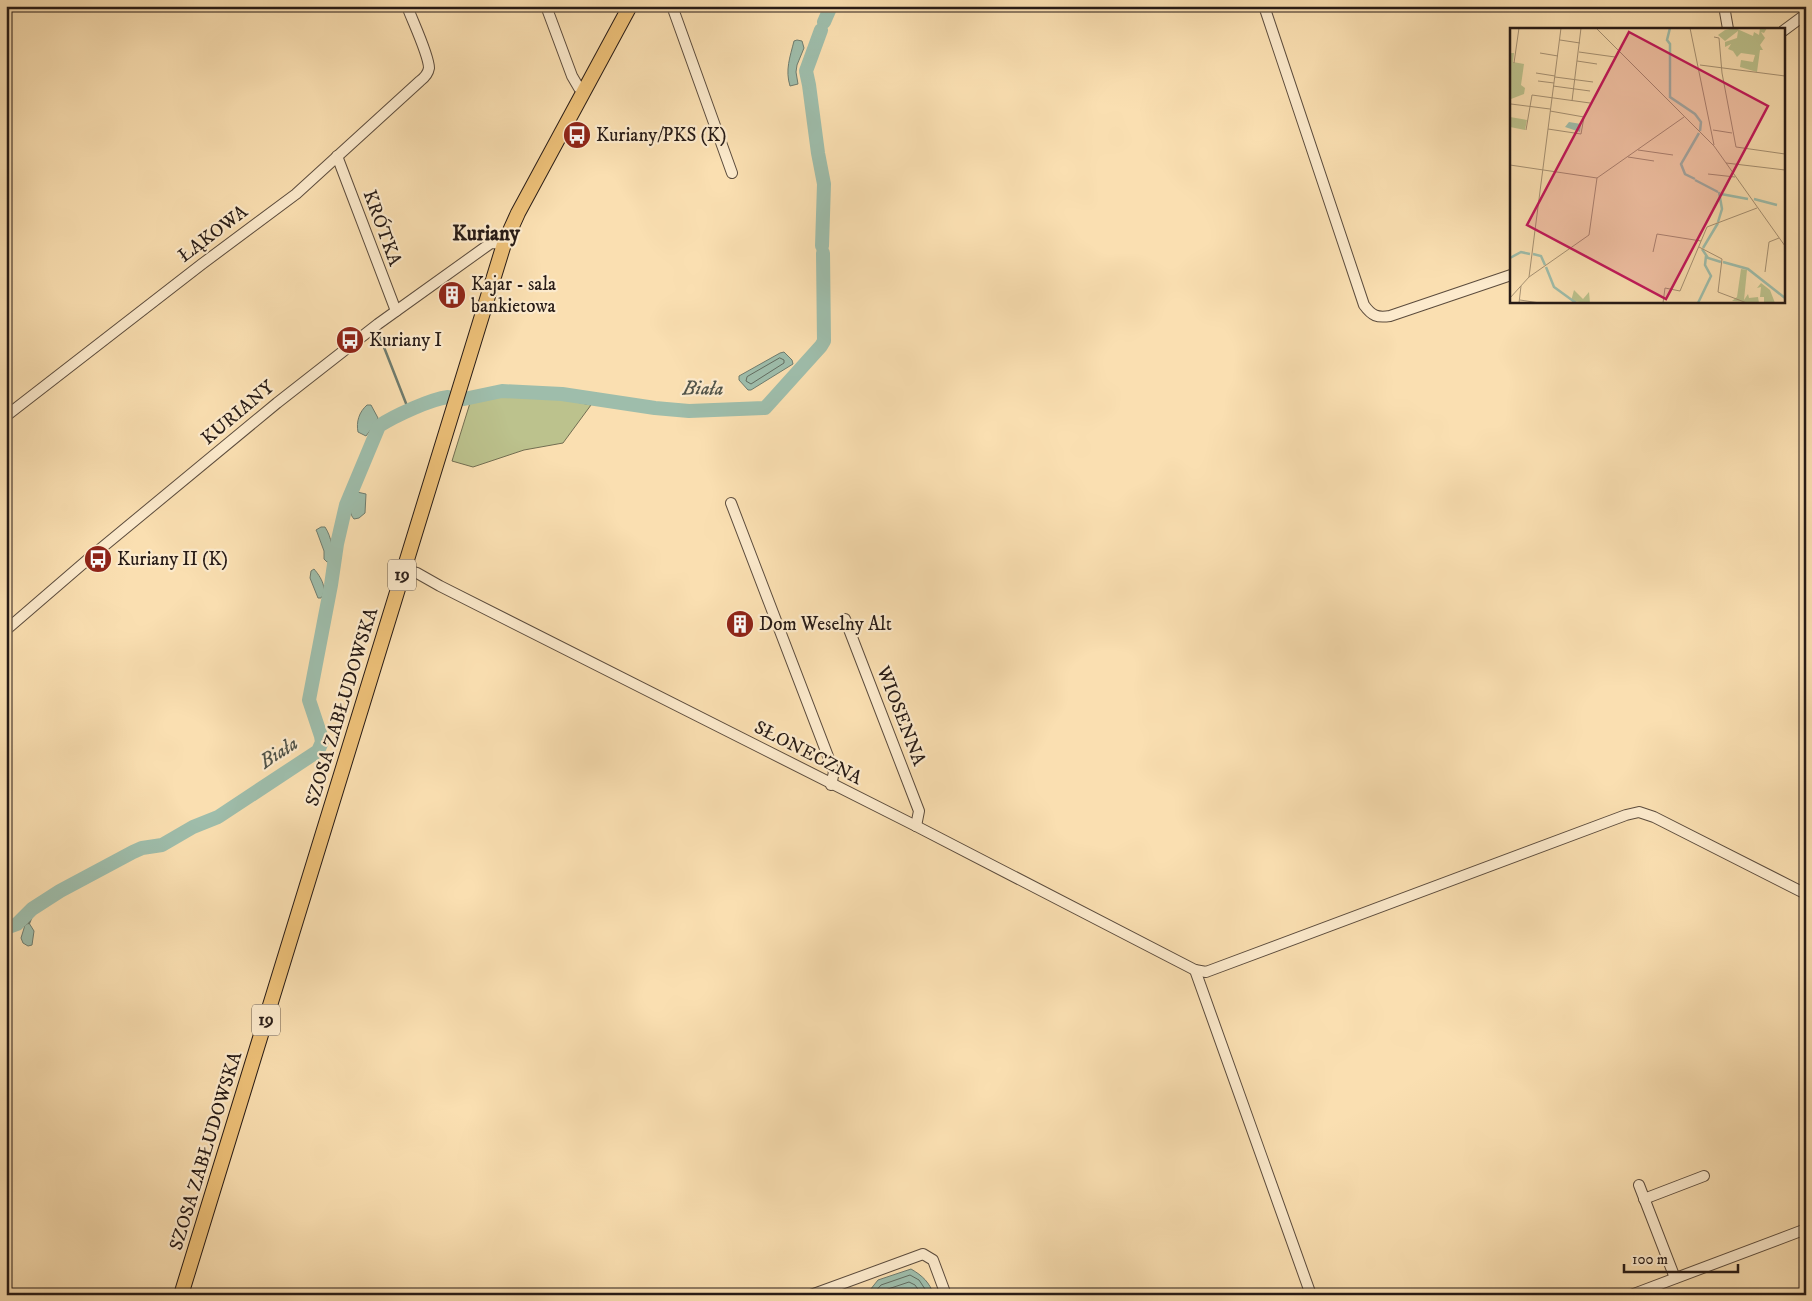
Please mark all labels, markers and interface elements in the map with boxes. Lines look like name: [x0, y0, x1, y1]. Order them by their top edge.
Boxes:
inset map: [1510, 28, 1784, 302]
bus stop icon: Kuriany/PKS (K): [562, 120, 592, 150]
place label: Kuriany/PKS (K): [596, 124, 727, 147]
street label: KRÓTKA: [358, 186, 409, 270]
street label: ŁĄKOWA: [174, 200, 253, 268]
district label: Kuriany: [452, 221, 521, 247]
place label: Kajar - sala bankietowa: [471, 273, 556, 318]
building icon: Kajar - sala bankietowa: [437, 280, 467, 310]
bus stop icon: Kuriany I: [335, 325, 365, 355]
place label: Kuriany I: [369, 329, 442, 352]
street label: KURIANY: [197, 375, 280, 450]
water label: Biała: [681, 376, 724, 402]
bus stop icon: Kuriany II (K): [83, 544, 113, 574]
place label: Kuriany II (K): [117, 548, 228, 571]
road number: 19: [388, 560, 416, 590]
street label: SZOSA ZABŁUDOWSKA: [301, 604, 383, 809]
building icon: Dom Weselny Alt: [725, 609, 755, 639]
place label: Dom Weselny Alt: [759, 613, 892, 636]
street label: WIOSENNA: [871, 662, 931, 770]
street label: SŁONECZNA: [750, 716, 867, 790]
water label: Biała: [254, 731, 303, 775]
road number: 19: [252, 1004, 280, 1036]
street label: SZOSA ZABŁUDOWSKA: [165, 1048, 247, 1253]
scale bar: [1624, 1241, 1738, 1273]
text: 100 m: [1632, 1250, 1668, 1269]

